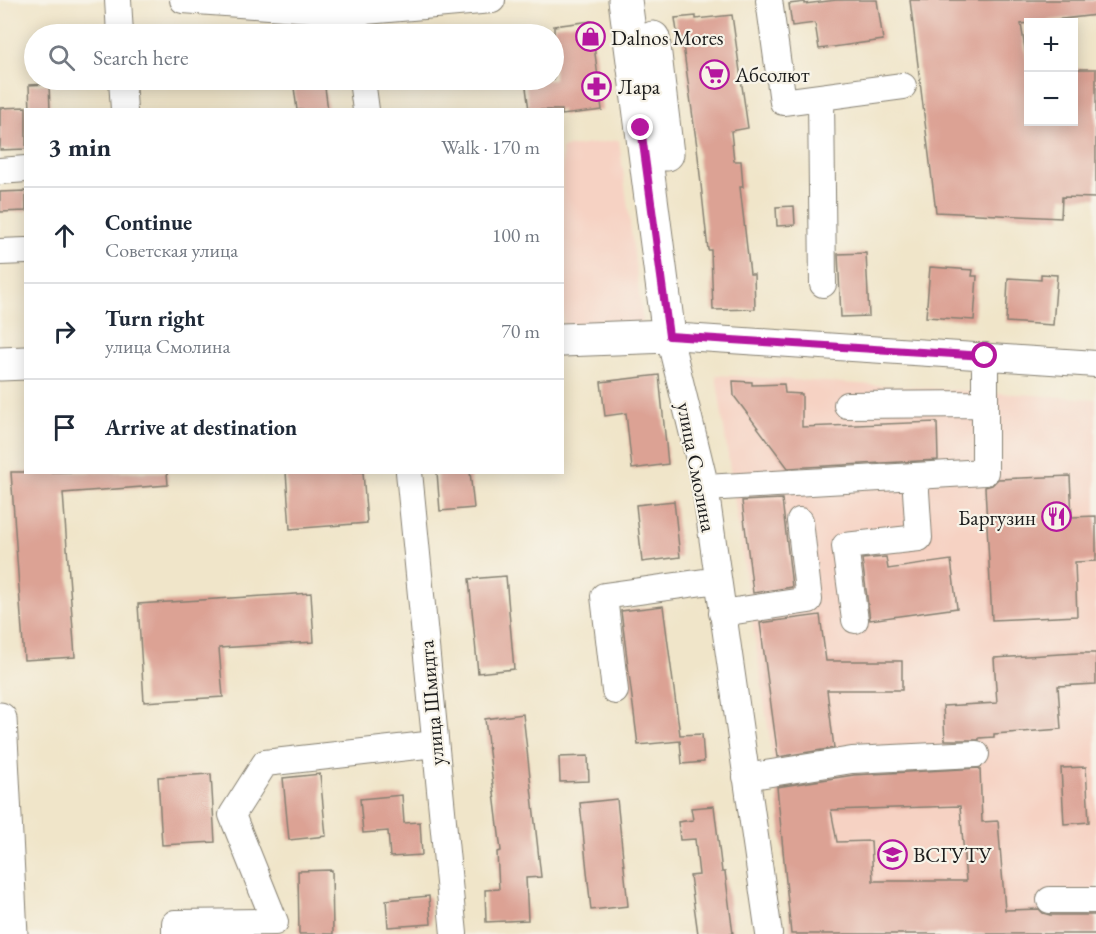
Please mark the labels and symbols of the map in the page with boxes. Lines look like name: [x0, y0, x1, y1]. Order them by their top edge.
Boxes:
shop icon: Dalnos Mores: [574, 21, 606, 53]
place label: Dalnos Mores: [611, 24, 724, 51]
supermarket icon: Абсолют: [698, 58, 730, 90]
place label: Абсолют: [734, 61, 810, 88]
pharmacy icon: Лара: [581, 70, 613, 102]
place label: Лара: [618, 73, 661, 100]
route end: [627, 114, 653, 140]
route start: [971, 342, 997, 368]
street label: улица Смолина: [671, 400, 723, 535]
restaurant icon: Баргузин: [1041, 501, 1073, 533]
place label: Баргузин: [958, 504, 1036, 531]
street label: улица Шмидта: [412, 639, 450, 767]
school or university icon: ВСГУТУ: [876, 838, 908, 870]
place label: ВСГУТУ: [913, 841, 993, 868]

